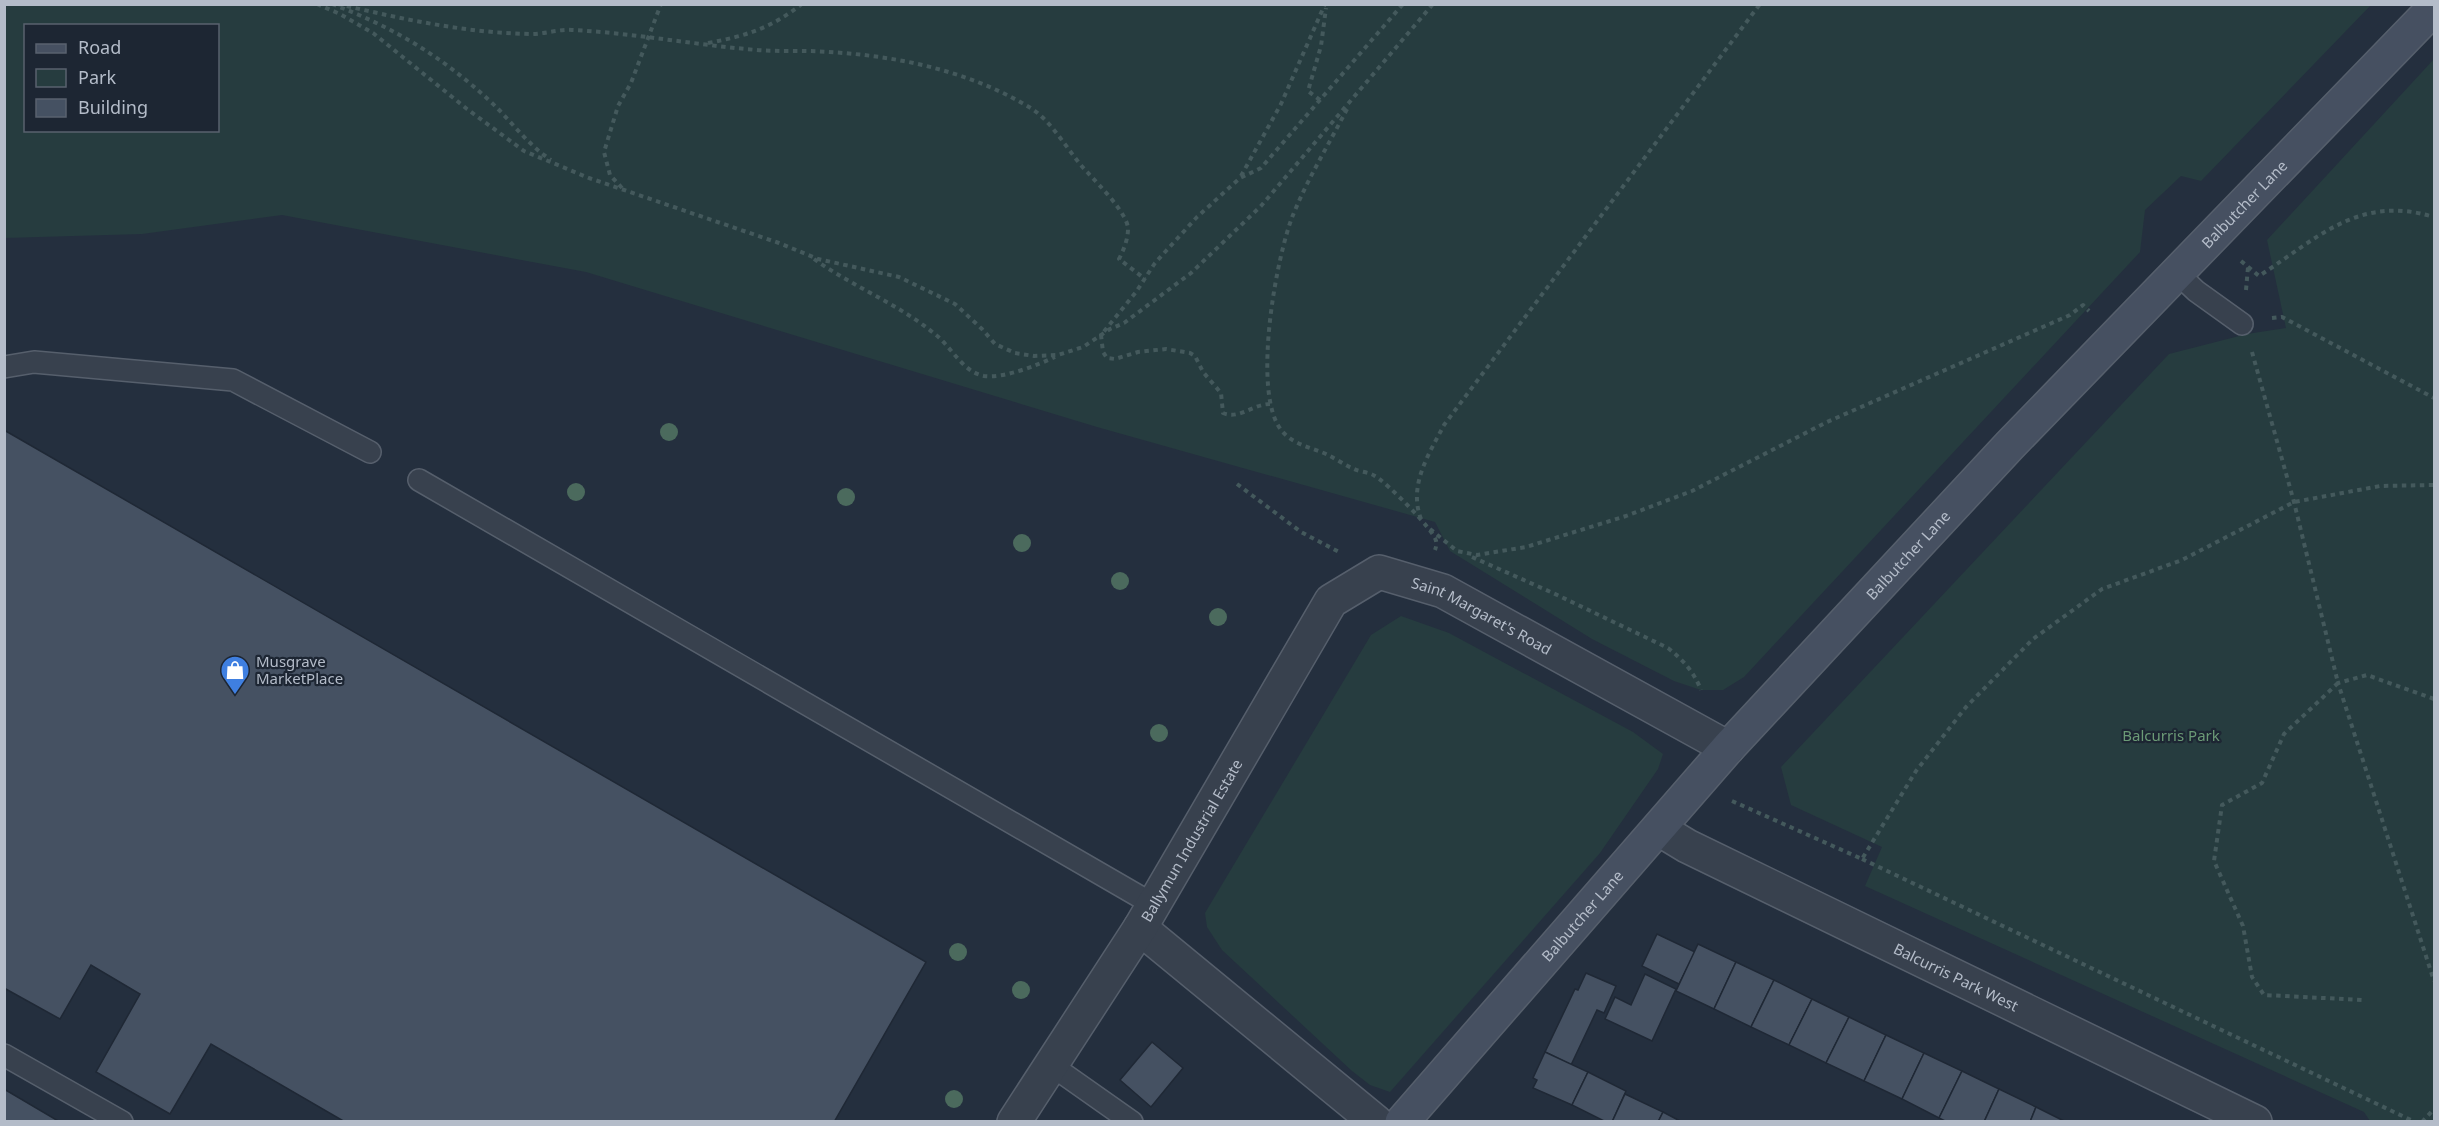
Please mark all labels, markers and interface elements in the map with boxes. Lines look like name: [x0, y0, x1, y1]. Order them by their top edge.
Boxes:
legend: [24, 24, 219, 132]
text: Road: [78, 35, 121, 59]
text: Park: [78, 65, 116, 89]
text: Building: [78, 95, 148, 119]
street label: Balbutcher Lane: [2197, 156, 2291, 252]
street label: Balbutcher Lane: [1861, 506, 1954, 604]
street label: Saint Margaret's Road: [1409, 572, 1555, 659]
place label: Musgrave MarketPlace: [256, 651, 343, 688]
shop icon: Musgrave MarketPlace: [219, 654, 251, 696]
park label: Balcurris Park: [2122, 725, 2220, 745]
street label: Ballymun Industrial Estate: [1136, 755, 1247, 925]
street label: Balbutcher Lane: [1537, 865, 1627, 965]
street label: Balcurris Park West: [1890, 938, 2022, 1016]

